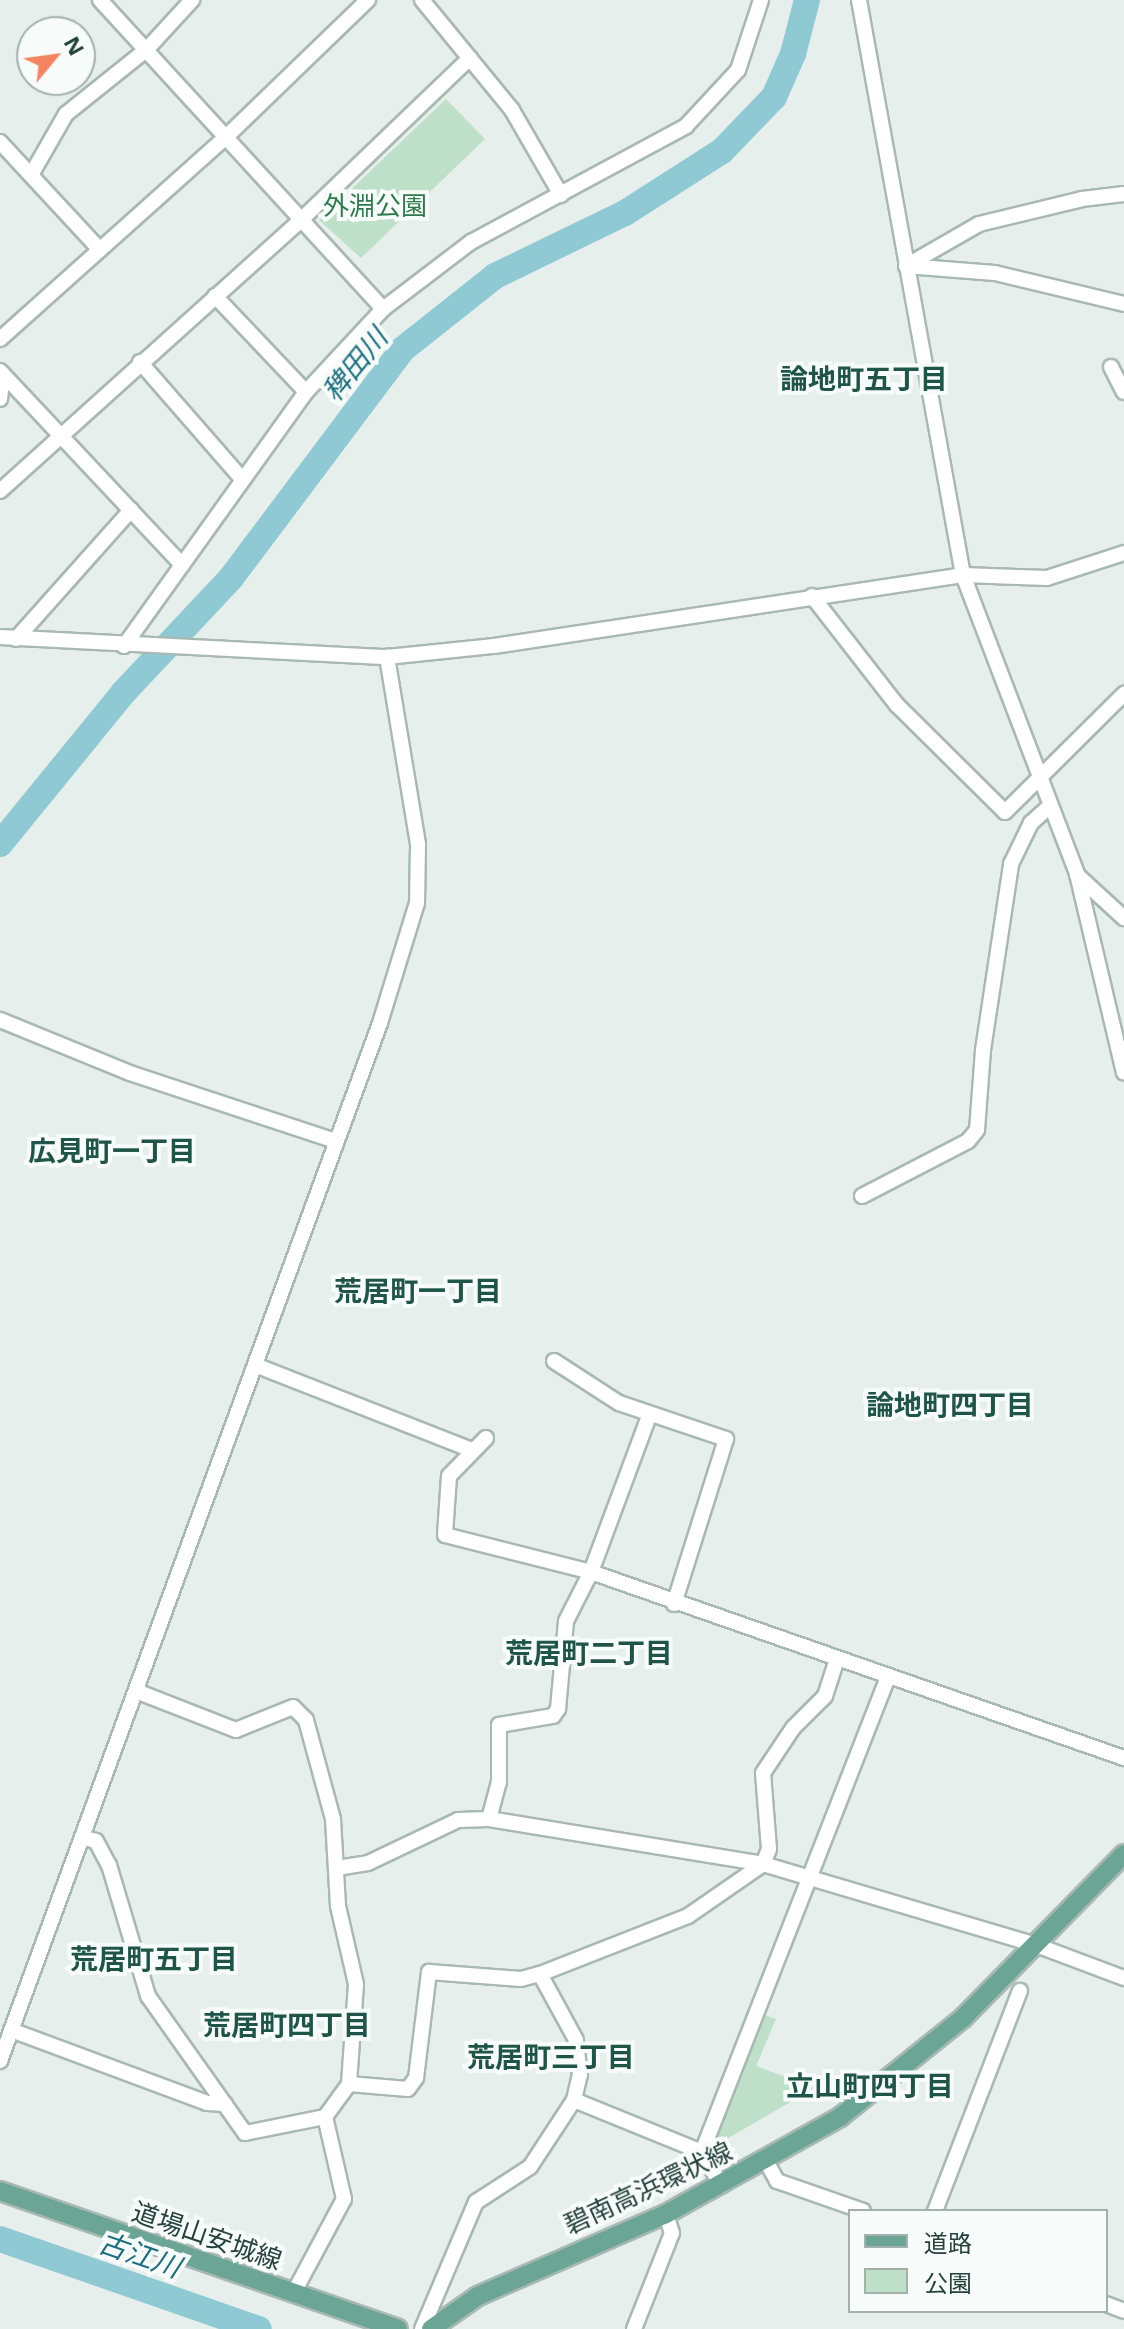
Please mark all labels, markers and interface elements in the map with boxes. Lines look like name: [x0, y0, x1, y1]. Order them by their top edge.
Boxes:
north arrow: [16, 16, 96, 96]
text: N: [58, 30, 93, 60]
park label: 外淵公園: [323, 190, 427, 222]
water label: 稗田川: [315, 321, 393, 407]
district label: 論地町五丁目: [780, 361, 948, 395]
district label: 広見町一丁目: [28, 1133, 196, 1167]
district label: 荒居町一丁目: [334, 1273, 502, 1307]
district label: 論地町四丁目: [866, 1387, 1034, 1421]
district label: 荒居町二丁目: [505, 1635, 673, 1669]
district label: 荒居町五丁目: [70, 1941, 238, 1975]
district label: 荒居町四丁目: [203, 2007, 371, 2041]
district label: 荒居町三丁目: [467, 2039, 635, 2073]
district label: 立山町四丁目: [786, 2068, 954, 2102]
street label: 碧南高浜環状線: [559, 2135, 737, 2241]
street label: 道場山安城線: [128, 2196, 286, 2276]
legend: [848, 2209, 1108, 2313]
water label: 古江川: [95, 2224, 185, 2284]
text: 道路: [924, 2226, 972, 2259]
text: 公園: [924, 2266, 972, 2299]

